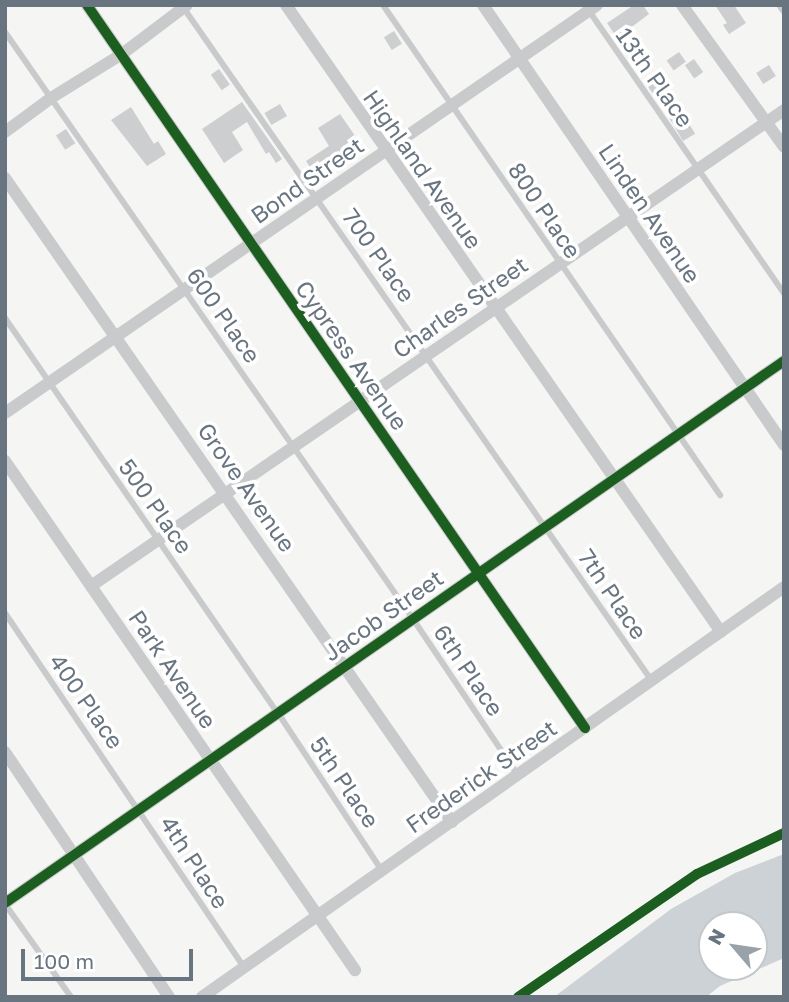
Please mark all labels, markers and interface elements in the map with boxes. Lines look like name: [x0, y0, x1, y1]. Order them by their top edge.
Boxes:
street label: 13th Place: [611, 22, 699, 132]
street label: Highland Avenue: [358, 84, 488, 254]
street label: Bond Street: [245, 131, 369, 229]
street label: Linden Avenue: [593, 138, 707, 288]
street label: 800 Place: [503, 157, 587, 263]
street label: 700 Place: [337, 203, 421, 307]
street label: Charles Street: [387, 250, 533, 364]
street label: 600 Place: [181, 262, 267, 368]
street label: Cypress Avenue: [290, 275, 414, 435]
street label: Grove Avenue: [192, 417, 302, 557]
street label: 500 Place: [113, 453, 199, 559]
street label: 7th Place: [573, 544, 653, 644]
street label: Jacob Street: [318, 564, 448, 666]
street label: Park Avenue: [123, 605, 223, 733]
street label: 6th Place: [428, 619, 510, 721]
street label: 400 Place: [44, 648, 130, 754]
street label: Frederick Street: [400, 714, 562, 838]
street label: 5th Place: [305, 731, 385, 833]
street label: 4th Place: [155, 811, 235, 913]
north arrow: [698, 911, 768, 981]
text: N: [702, 925, 730, 948]
scale bar: [24, 936, 196, 980]
text: 100 m: [34, 948, 94, 974]

